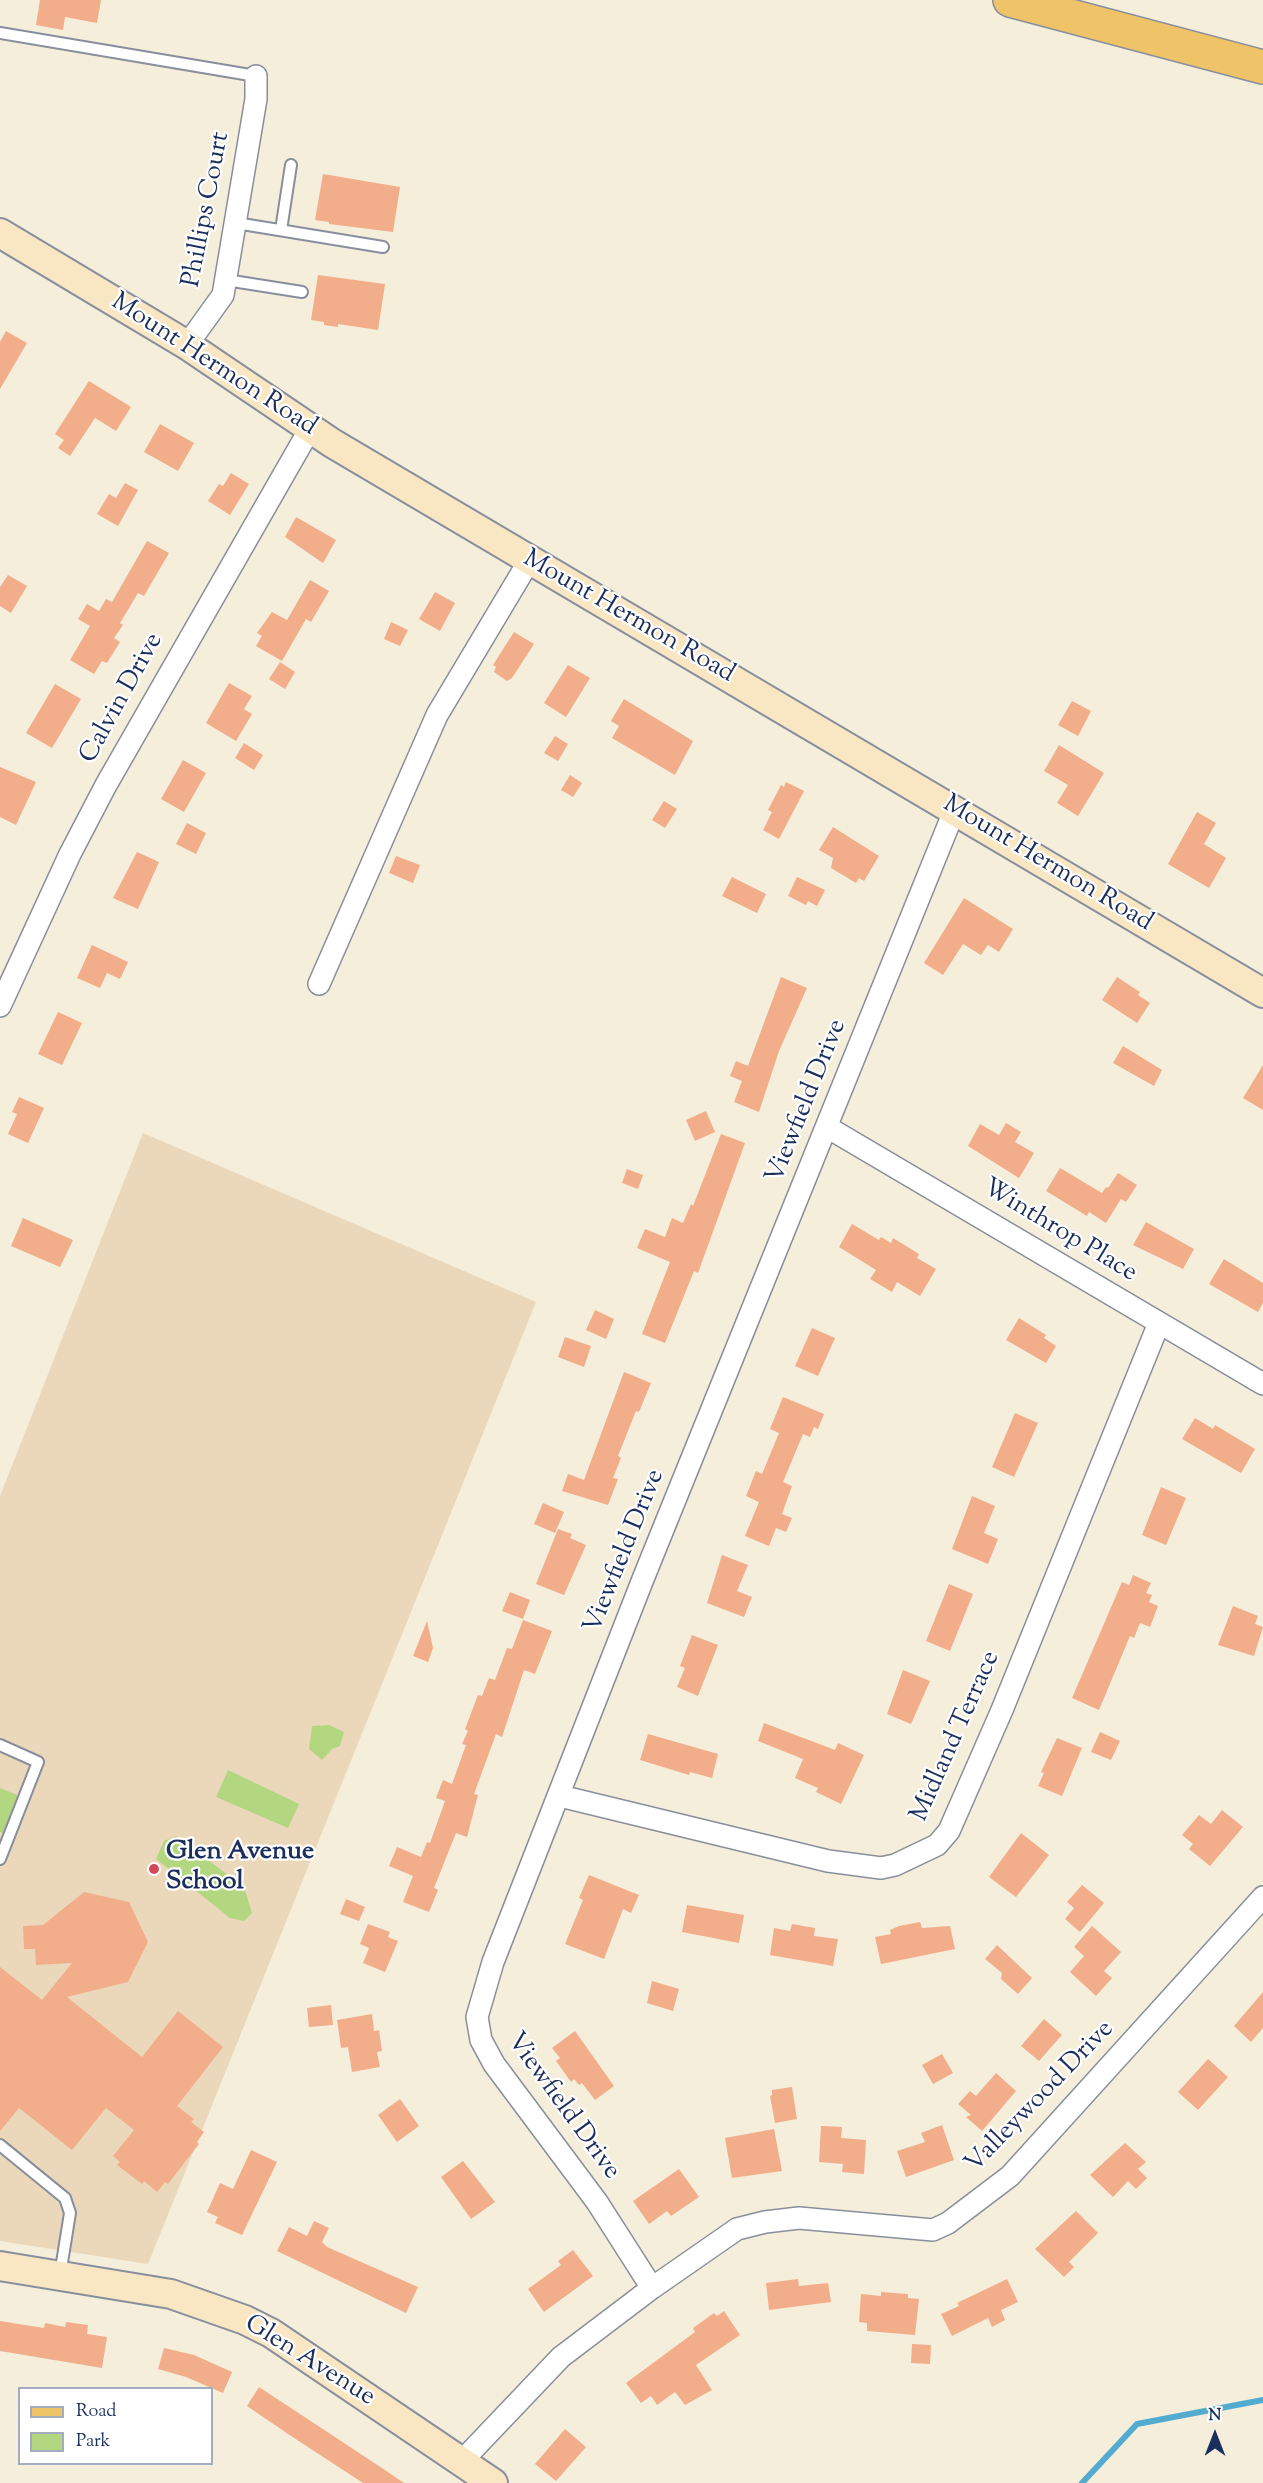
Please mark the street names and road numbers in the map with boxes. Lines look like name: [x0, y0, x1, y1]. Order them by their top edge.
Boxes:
street label: Phillips Court: [178, 130, 238, 290]
street label: Mount Hermon Road: [104, 288, 322, 444]
street label: Mount Hermon Road: [516, 545, 740, 691]
street label: Calvin Drive: [74, 628, 172, 770]
street label: Mount Hermon Road: [936, 790, 1158, 940]
street label: Viewfield Drive: [761, 1016, 855, 1188]
street label: Winthrop Place: [976, 1174, 1142, 1290]
street label: Viewfield Drive: [579, 1466, 673, 1638]
street label: Midland Terrace: [905, 1647, 1009, 1827]
street label: Valleywood Drive: [960, 2015, 1122, 2181]
street label: Viewfield Drive: [498, 2028, 626, 2186]
street label: Glen Avenue: [238, 2310, 380, 2414]

